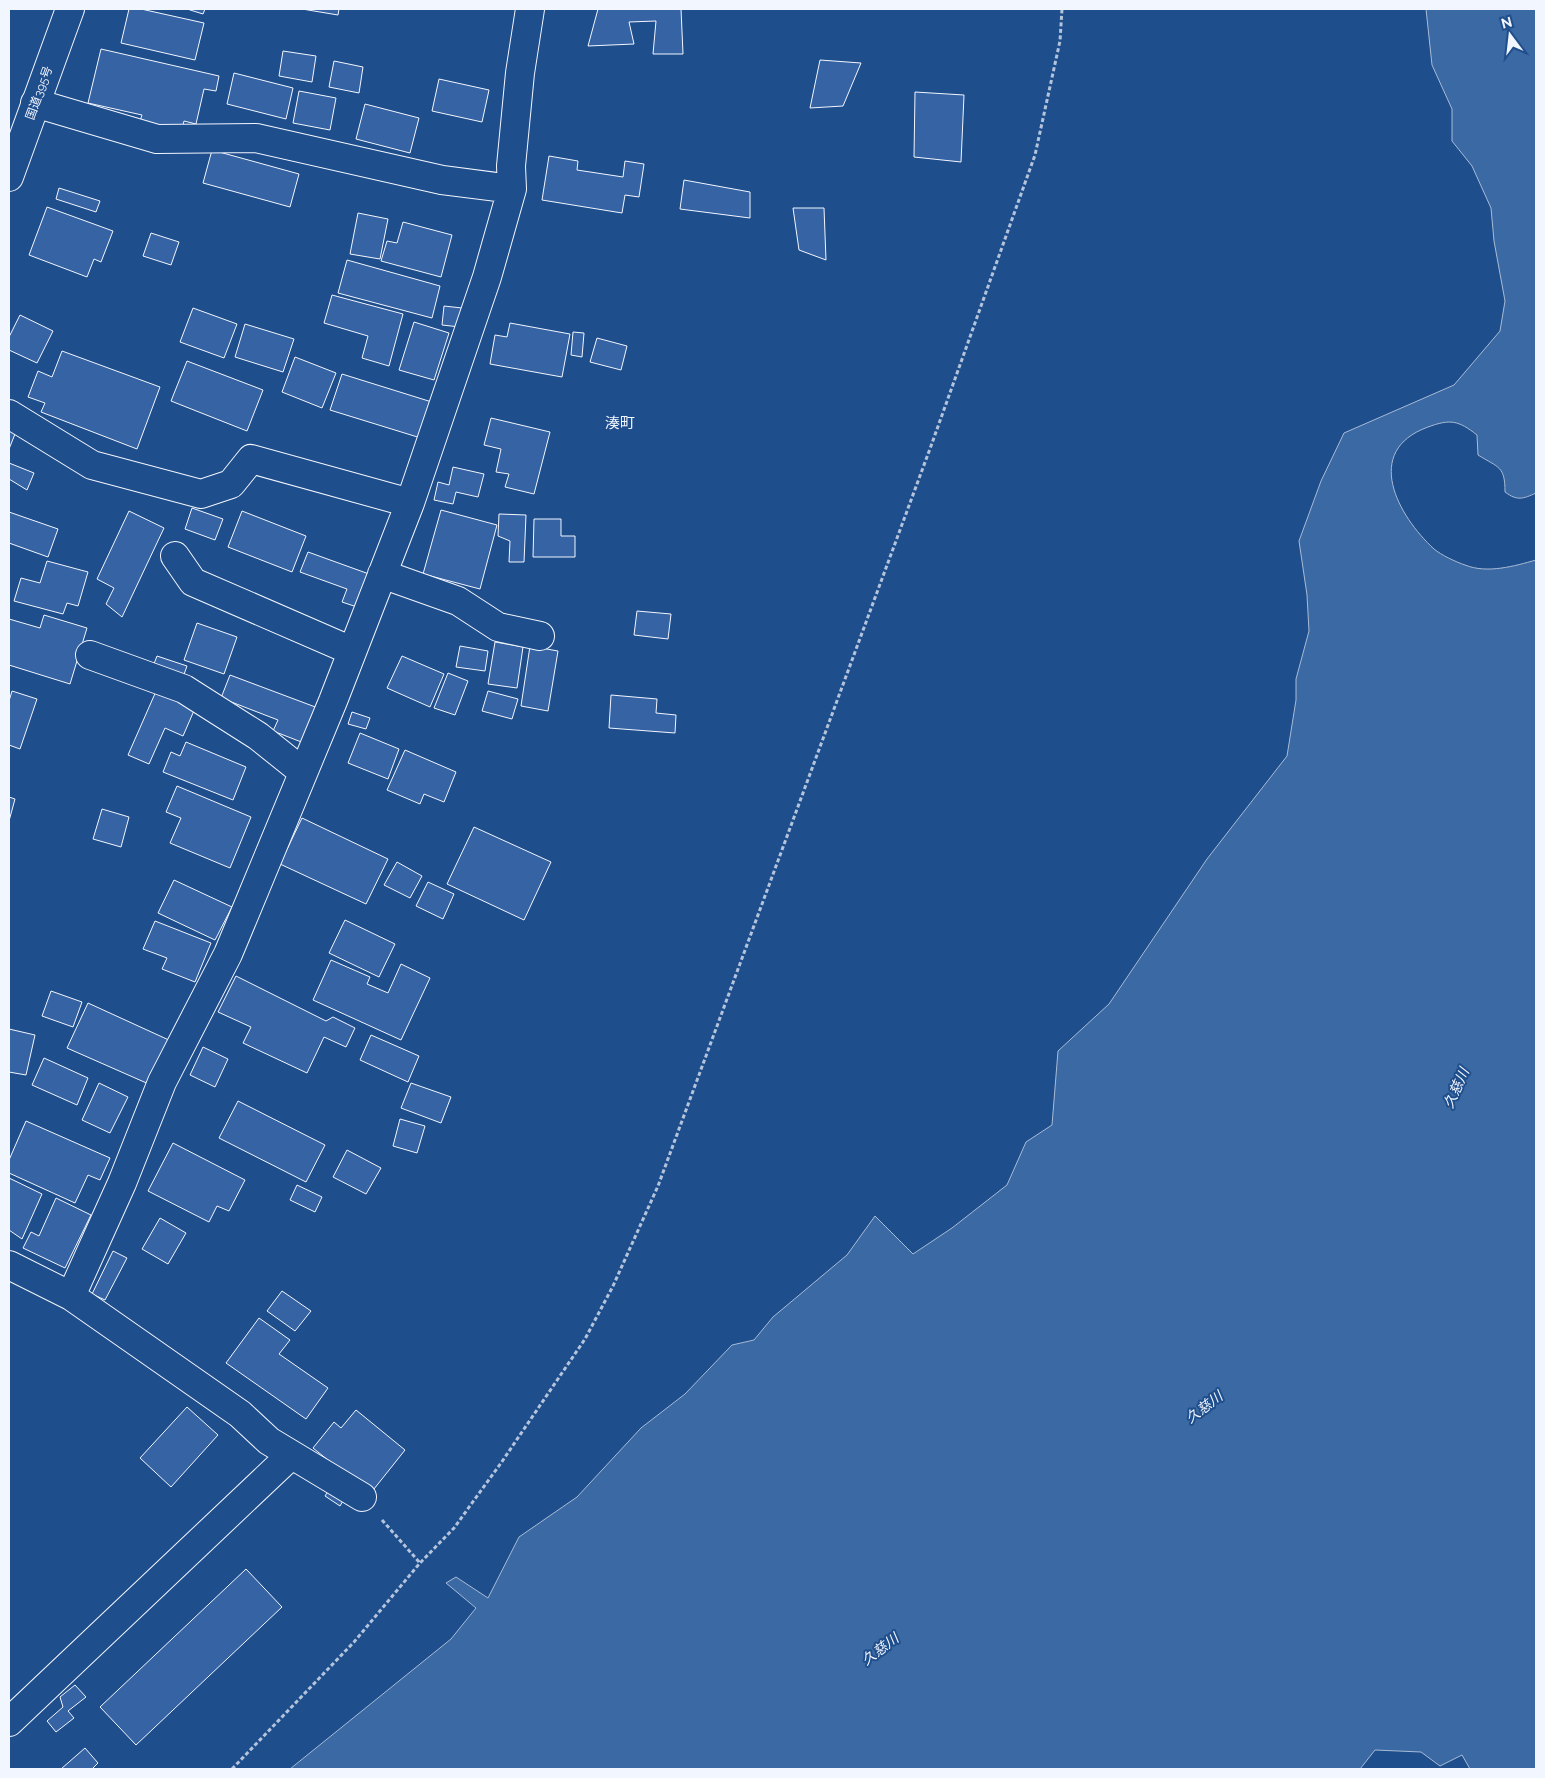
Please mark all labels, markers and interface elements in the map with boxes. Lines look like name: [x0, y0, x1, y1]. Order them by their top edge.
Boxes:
north arrow: [1485, 10, 1535, 60]
text: N: [1499, 13, 1514, 32]
street label: 国道395号: [23, 64, 55, 122]
district label: 湊町: [605, 414, 635, 432]
water label: 久慈川: [1440, 1064, 1473, 1110]
water label: 久慈川: [1182, 1387, 1227, 1426]
water label: 久慈川: [858, 1629, 903, 1668]

